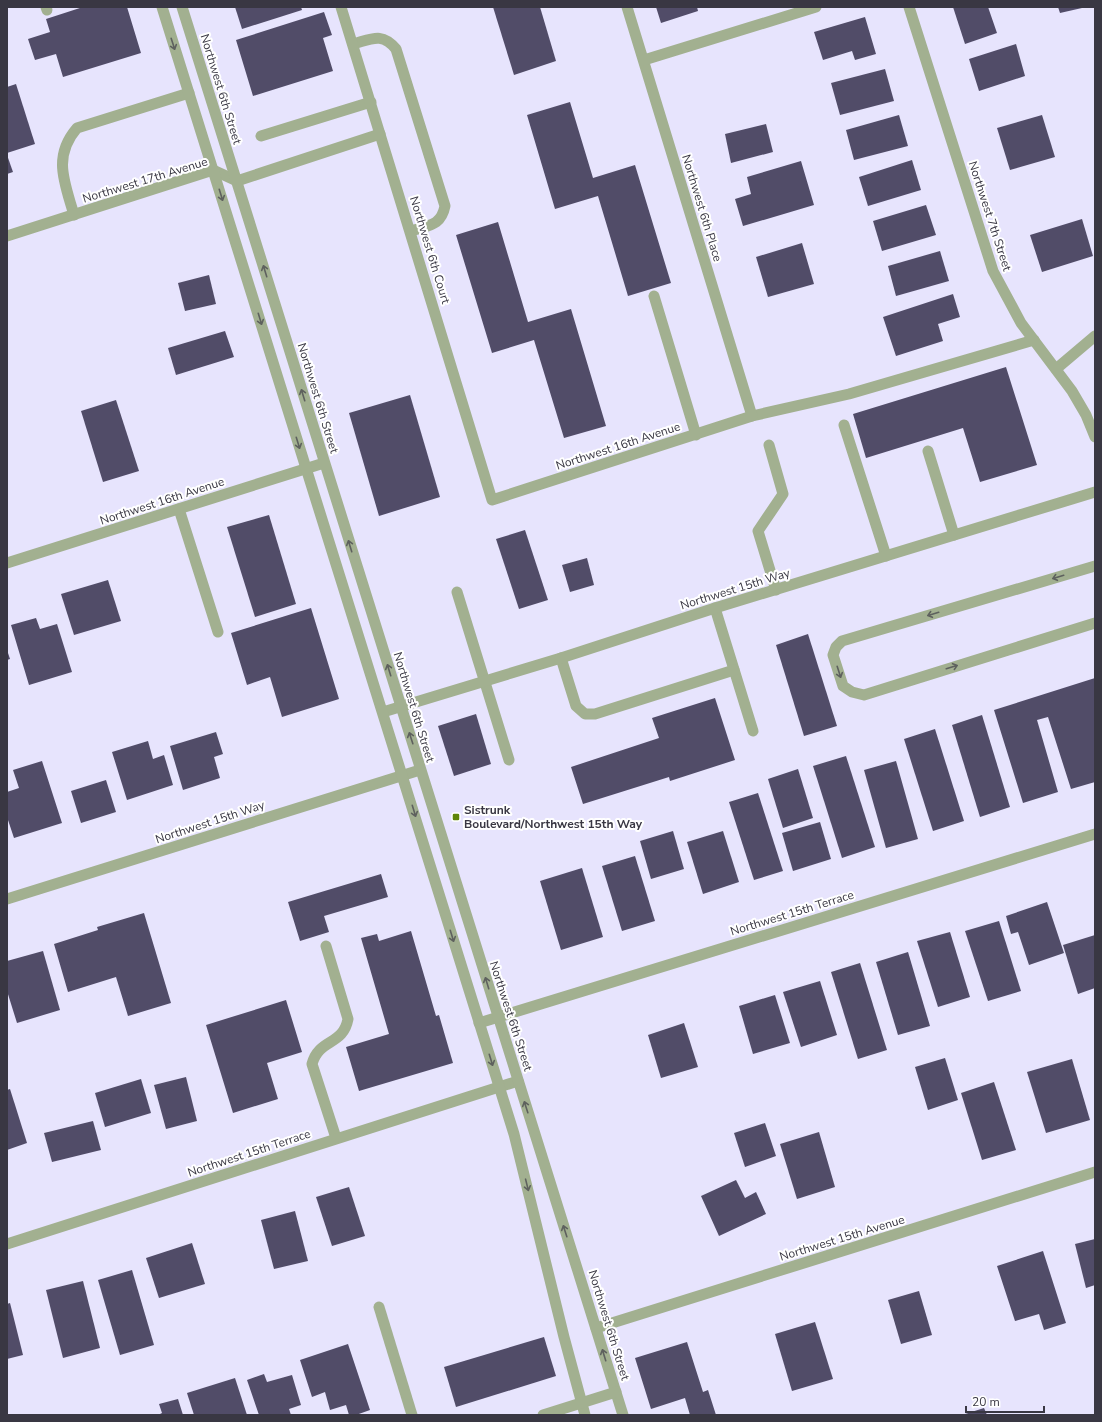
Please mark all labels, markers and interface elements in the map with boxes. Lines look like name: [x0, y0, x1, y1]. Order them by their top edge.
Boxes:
street label: Northwest 6th Street: [197, 32, 246, 147]
one-way arrow: [170, 38, 178, 50]
street label: Northwest 17th Avenue: [81, 153, 209, 207]
street label: Northwest 6th Place: [678, 153, 726, 263]
street label: Northwest 7th Street: [965, 159, 1016, 274]
one-way arrow: [218, 188, 225, 201]
street label: Northwest 6th Court: [406, 194, 454, 306]
one-way arrow: [260, 265, 268, 277]
one-way arrow: [257, 312, 264, 325]
street label: Northwest 6th Street: [294, 341, 343, 456]
one-way arrow: [299, 389, 306, 402]
street label: Northwest 16th Avenue: [554, 418, 682, 474]
one-way arrow: [295, 437, 303, 449]
street label: Northwest 16th Avenue: [98, 473, 226, 529]
one-way arrow: [346, 540, 354, 552]
street label: Northwest 15th Way: [678, 564, 793, 613]
one-way arrow: [1051, 574, 1064, 581]
one-way arrow: [927, 611, 940, 618]
street label: Northwest 6th Street: [390, 650, 439, 765]
one-way arrow: [946, 663, 959, 670]
one-way arrow: [385, 664, 392, 677]
one-way arrow: [835, 666, 843, 678]
one-way arrow: [407, 732, 414, 745]
street label: Northwest 15th Way: [153, 797, 267, 847]
place label: Sistrunk Boulevard/Northwest 15th Way: [464, 802, 643, 832]
one-way arrow: [411, 805, 418, 818]
marker: Sistrunk Boulevard/Northwest 15th Way: [451, 812, 461, 822]
street label: Northwest 15th Terrace: [728, 887, 856, 939]
one-way arrow: [449, 929, 456, 942]
street label: Northwest 6th Street: [486, 959, 537, 1074]
one-way arrow: [483, 977, 490, 990]
one-way arrow: [488, 1053, 495, 1066]
one-way arrow: [522, 1101, 529, 1114]
street label: Northwest 15th Terrace: [185, 1126, 313, 1180]
one-way arrow: [523, 1178, 531, 1191]
street label: Northwest 15th Avenue: [778, 1211, 906, 1265]
one-way arrow: [561, 1225, 568, 1238]
street label: Northwest 6th Street: [585, 1268, 634, 1383]
one-way arrow: [600, 1349, 607, 1362]
scale bar: [966, 1388, 1044, 1414]
text: 20 m: [972, 1394, 1000, 1410]

